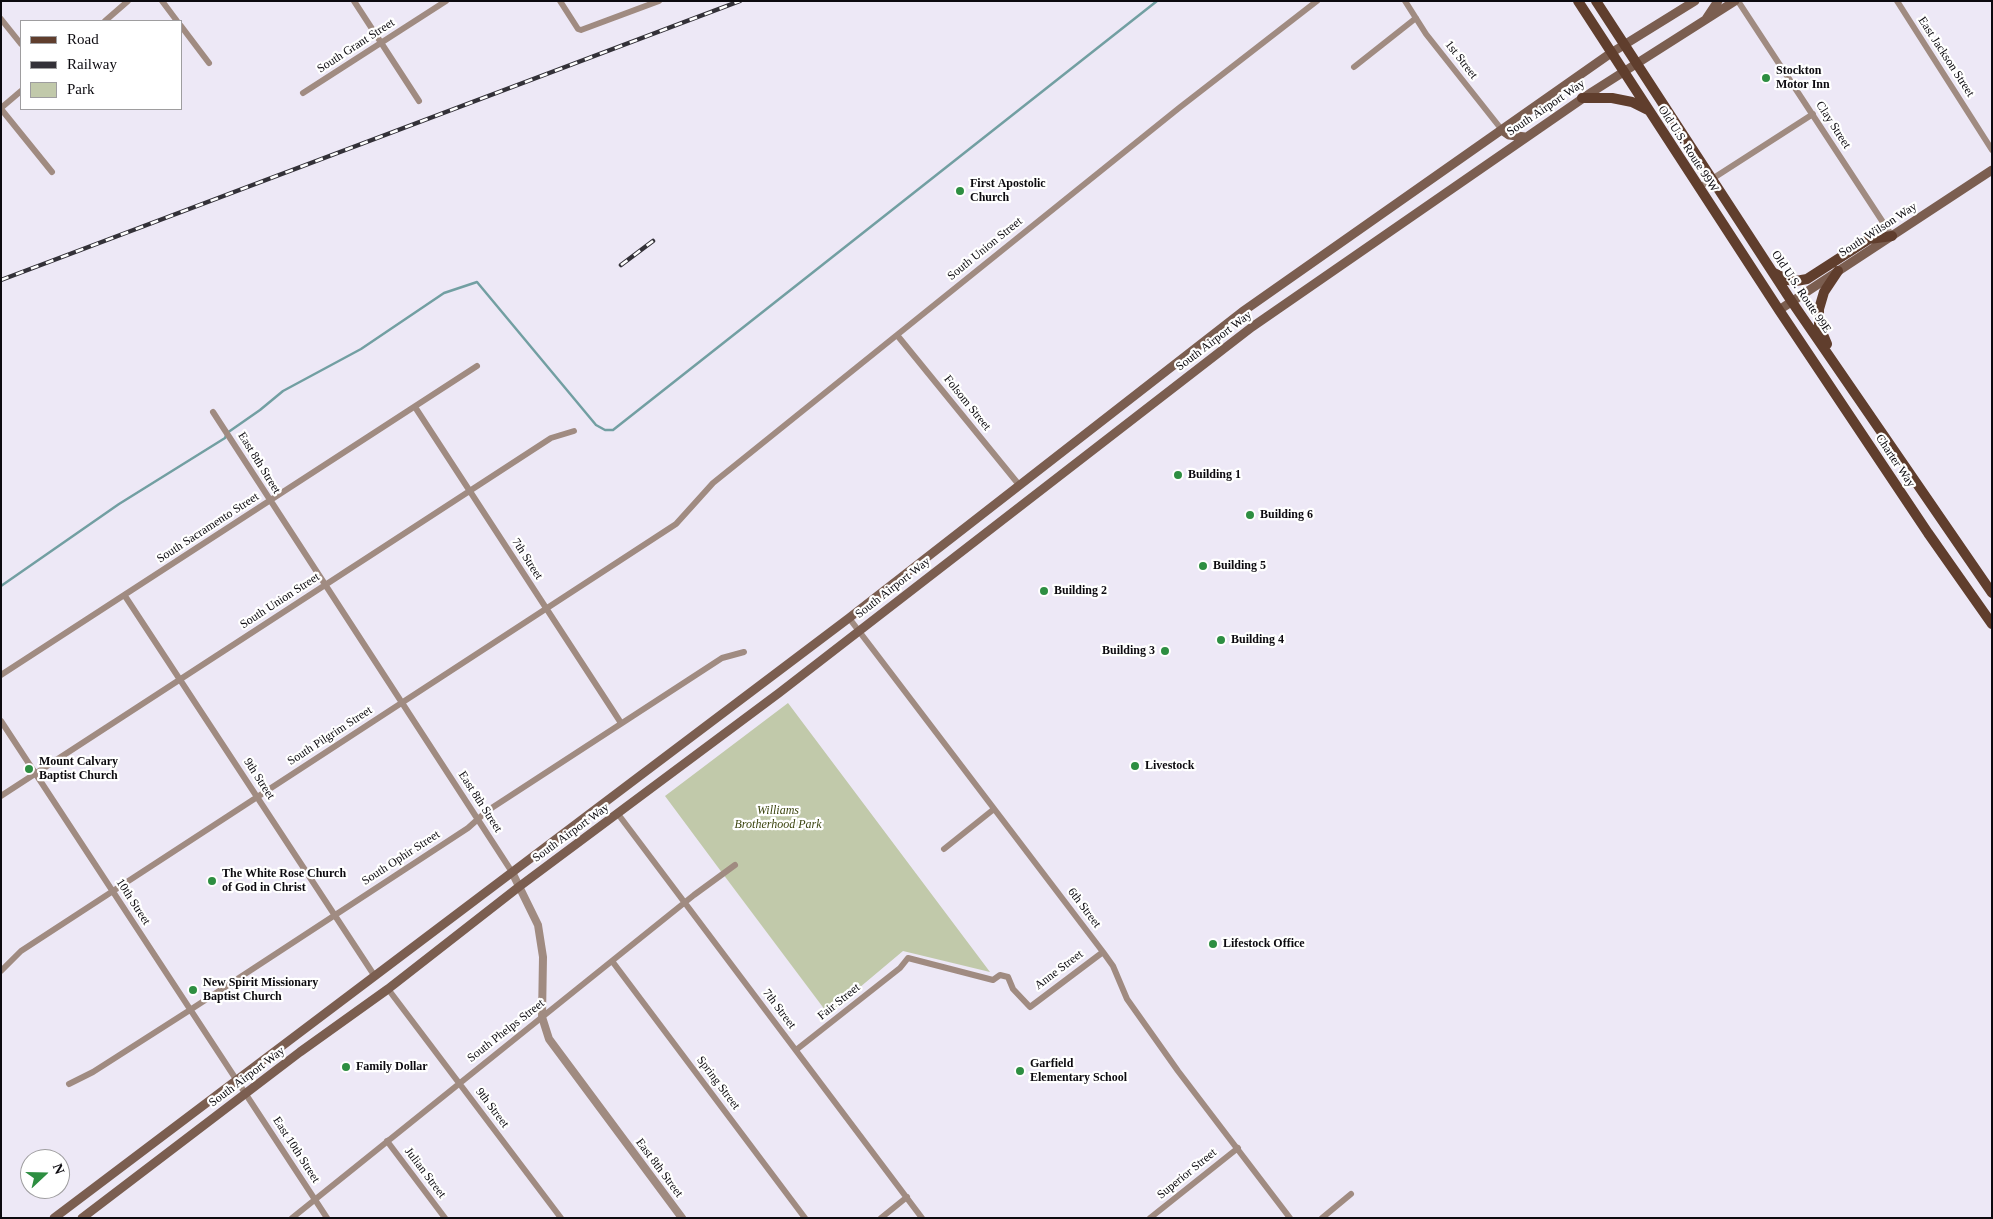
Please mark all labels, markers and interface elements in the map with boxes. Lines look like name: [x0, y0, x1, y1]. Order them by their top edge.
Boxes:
street label: East Jackson Street: [1915, 14, 1977, 100]
street label: South Grant Street: [315, 16, 397, 76]
legend: [20, 20, 182, 110]
text: Road: [67, 31, 99, 47]
street label: 1st Street: [1441, 38, 1481, 82]
text: Railway: [67, 56, 117, 72]
place label: Stockton Motor Inn: [1776, 64, 1830, 92]
marker: Stockton Motor Inn: [1760, 72, 1772, 84]
street label: South Airport Way: [1504, 77, 1588, 139]
text: Park: [67, 81, 95, 97]
street label: Clay Street: [1812, 99, 1854, 151]
street label: Old U.S. Route 99W: [1655, 103, 1721, 195]
place label: First Apostolic Church: [970, 177, 1046, 205]
marker: First Apostolic Church: [954, 185, 966, 197]
street label: South Wilson Way: [1836, 199, 1920, 261]
street label: South Union Street: [945, 214, 1025, 284]
street label: Old U.S. Route 99E: [1768, 248, 1834, 336]
street label: South Airport Way: [1173, 308, 1255, 374]
street label: Folsom Street: [940, 372, 994, 434]
street label: East 8th Street: [234, 430, 284, 496]
street label: Charter Way: [1872, 432, 1918, 490]
place label: Building 1: [1188, 468, 1241, 482]
marker: Building 1: [1172, 469, 1184, 481]
street label: South Sacramento Street: [154, 490, 262, 566]
place label: Building 6: [1260, 508, 1313, 522]
marker: Building 6: [1244, 509, 1256, 521]
street label: 7th Street: [508, 536, 546, 582]
street label: South Airport Way: [853, 554, 933, 622]
place label: Building 5: [1213, 559, 1266, 573]
marker: Building 5: [1197, 560, 1209, 572]
street label: South Union Street: [238, 570, 322, 632]
place label: Building 2: [1054, 584, 1107, 598]
marker: Building 2: [1038, 585, 1050, 597]
place label: Building 4: [1231, 633, 1284, 647]
marker: Building 4: [1215, 634, 1227, 646]
place label: Building 3: [1102, 644, 1155, 658]
marker: Building 3: [1159, 645, 1171, 657]
street label: South Pilgrim Street: [285, 703, 375, 769]
place label: Mount Calvary Baptist Church: [39, 755, 118, 783]
street label: 9th Street: [240, 756, 278, 802]
place label: Livestock: [1145, 759, 1194, 773]
marker: Livestock: [1129, 760, 1141, 772]
marker: Mount Calvary Baptist Church: [23, 763, 35, 775]
street label: East 8th Street: [455, 769, 505, 835]
street label: South Airport Way: [530, 800, 612, 866]
park label: Williams Brotherhood Park: [735, 804, 821, 832]
street label: South Ophir Street: [359, 827, 443, 889]
place label: The White Rose Church of God in Christ: [222, 867, 346, 895]
marker: The White Rose Church of God in Christ: [206, 875, 218, 887]
street label: 10th Street: [113, 876, 153, 928]
street label: 6th Street: [1064, 885, 1104, 931]
place label: Lifestock Office: [1223, 937, 1305, 951]
marker: Lifestock Office: [1207, 938, 1219, 950]
street label: Anne Street: [1032, 947, 1086, 993]
place label: New Spirit Missionary Baptist Church: [203, 976, 318, 1004]
street label: Fair Street: [815, 981, 863, 1023]
marker: New Spirit Missionary Baptist Church: [187, 984, 199, 996]
street label: 7th Street: [759, 986, 799, 1032]
street label: South Phelps Street: [465, 996, 547, 1066]
street label: South Airport Way: [206, 1044, 288, 1110]
street label: Spring Street: [693, 1054, 743, 1112]
place label: Garfield Elementary School: [1030, 1057, 1127, 1085]
place label: Family Dollar: [356, 1060, 428, 1074]
marker: Family Dollar: [340, 1061, 352, 1073]
marker: Garfield Elementary School: [1014, 1065, 1026, 1077]
street label: 9th Street: [472, 1085, 512, 1131]
street label: East 10th Street: [269, 1114, 323, 1186]
street label: East 8th Street: [632, 1136, 686, 1200]
street label: Julian Street: [401, 1145, 449, 1201]
street label: Superior Street: [1154, 1146, 1220, 1202]
north arrow: [20, 1149, 70, 1199]
text: N: [50, 1161, 67, 1176]

